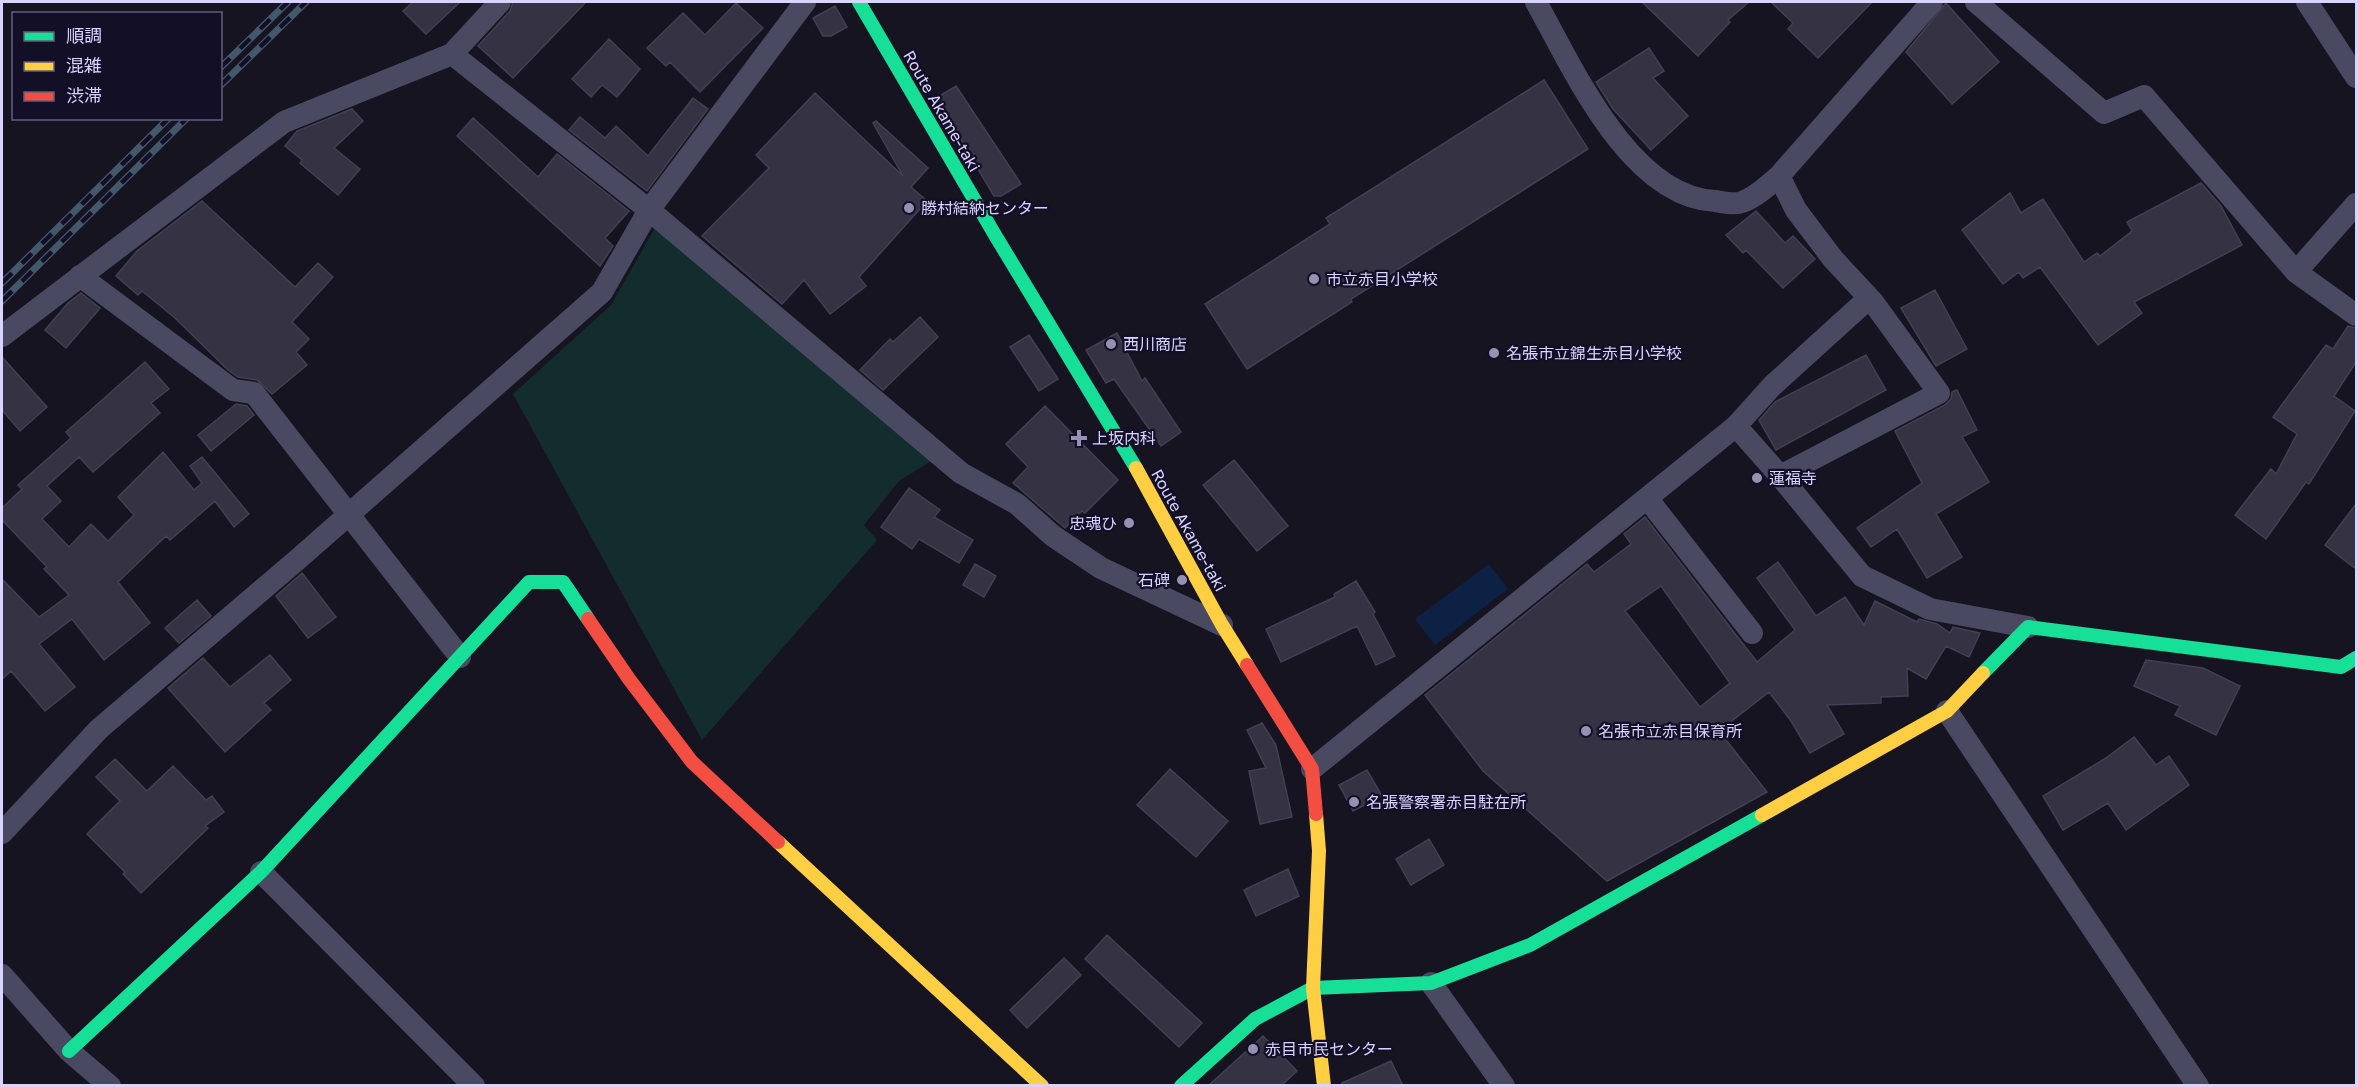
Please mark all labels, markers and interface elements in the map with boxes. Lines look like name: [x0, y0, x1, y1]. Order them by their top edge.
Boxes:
legend: [12, 12, 222, 120]
text: 順調: [66, 24, 102, 46]
street label: Route Akame-taki: [899, 47, 985, 175]
text: 混雑: [66, 54, 102, 76]
text: 渋滞: [66, 84, 102, 106]
place label: 勝村結納センター: [921, 198, 1049, 218]
marker: 勝村結納センター: [902, 201, 916, 215]
place label: 市立赤目小学校: [1326, 269, 1438, 289]
marker: 市立赤目小学校: [1307, 272, 1321, 286]
place label: 西川商店: [1123, 334, 1187, 354]
marker: 西川商店: [1104, 337, 1118, 351]
place label: 名張市立錦生赤目小学校: [1506, 343, 1682, 363]
marker: 名張市立錦生赤目小学校: [1487, 346, 1501, 360]
place label: 上坂内科: [1092, 428, 1156, 448]
marker: 上坂内科: [1070, 429, 1088, 447]
street label: Route Akame-taki: [1147, 465, 1231, 595]
place label: 蓮福寺: [1769, 468, 1817, 488]
marker: 蓮福寺: [1750, 471, 1764, 485]
place label: 忠魂ひ: [1069, 513, 1117, 533]
marker: 忠魂ひ: [1122, 516, 1136, 530]
place label: 石碑: [1138, 570, 1170, 590]
marker: 石碑: [1175, 573, 1189, 587]
place label: 名張市立赤目保育所: [1598, 721, 1742, 741]
marker: 名張市立赤目保育所: [1579, 724, 1593, 738]
place label: 名張警察署赤目駐在所: [1366, 792, 1526, 812]
marker: 名張警察署赤目駐在所: [1347, 795, 1361, 809]
place label: 赤目市民センター: [1265, 1039, 1393, 1059]
marker: 赤目市民センター: [1246, 1042, 1260, 1056]

